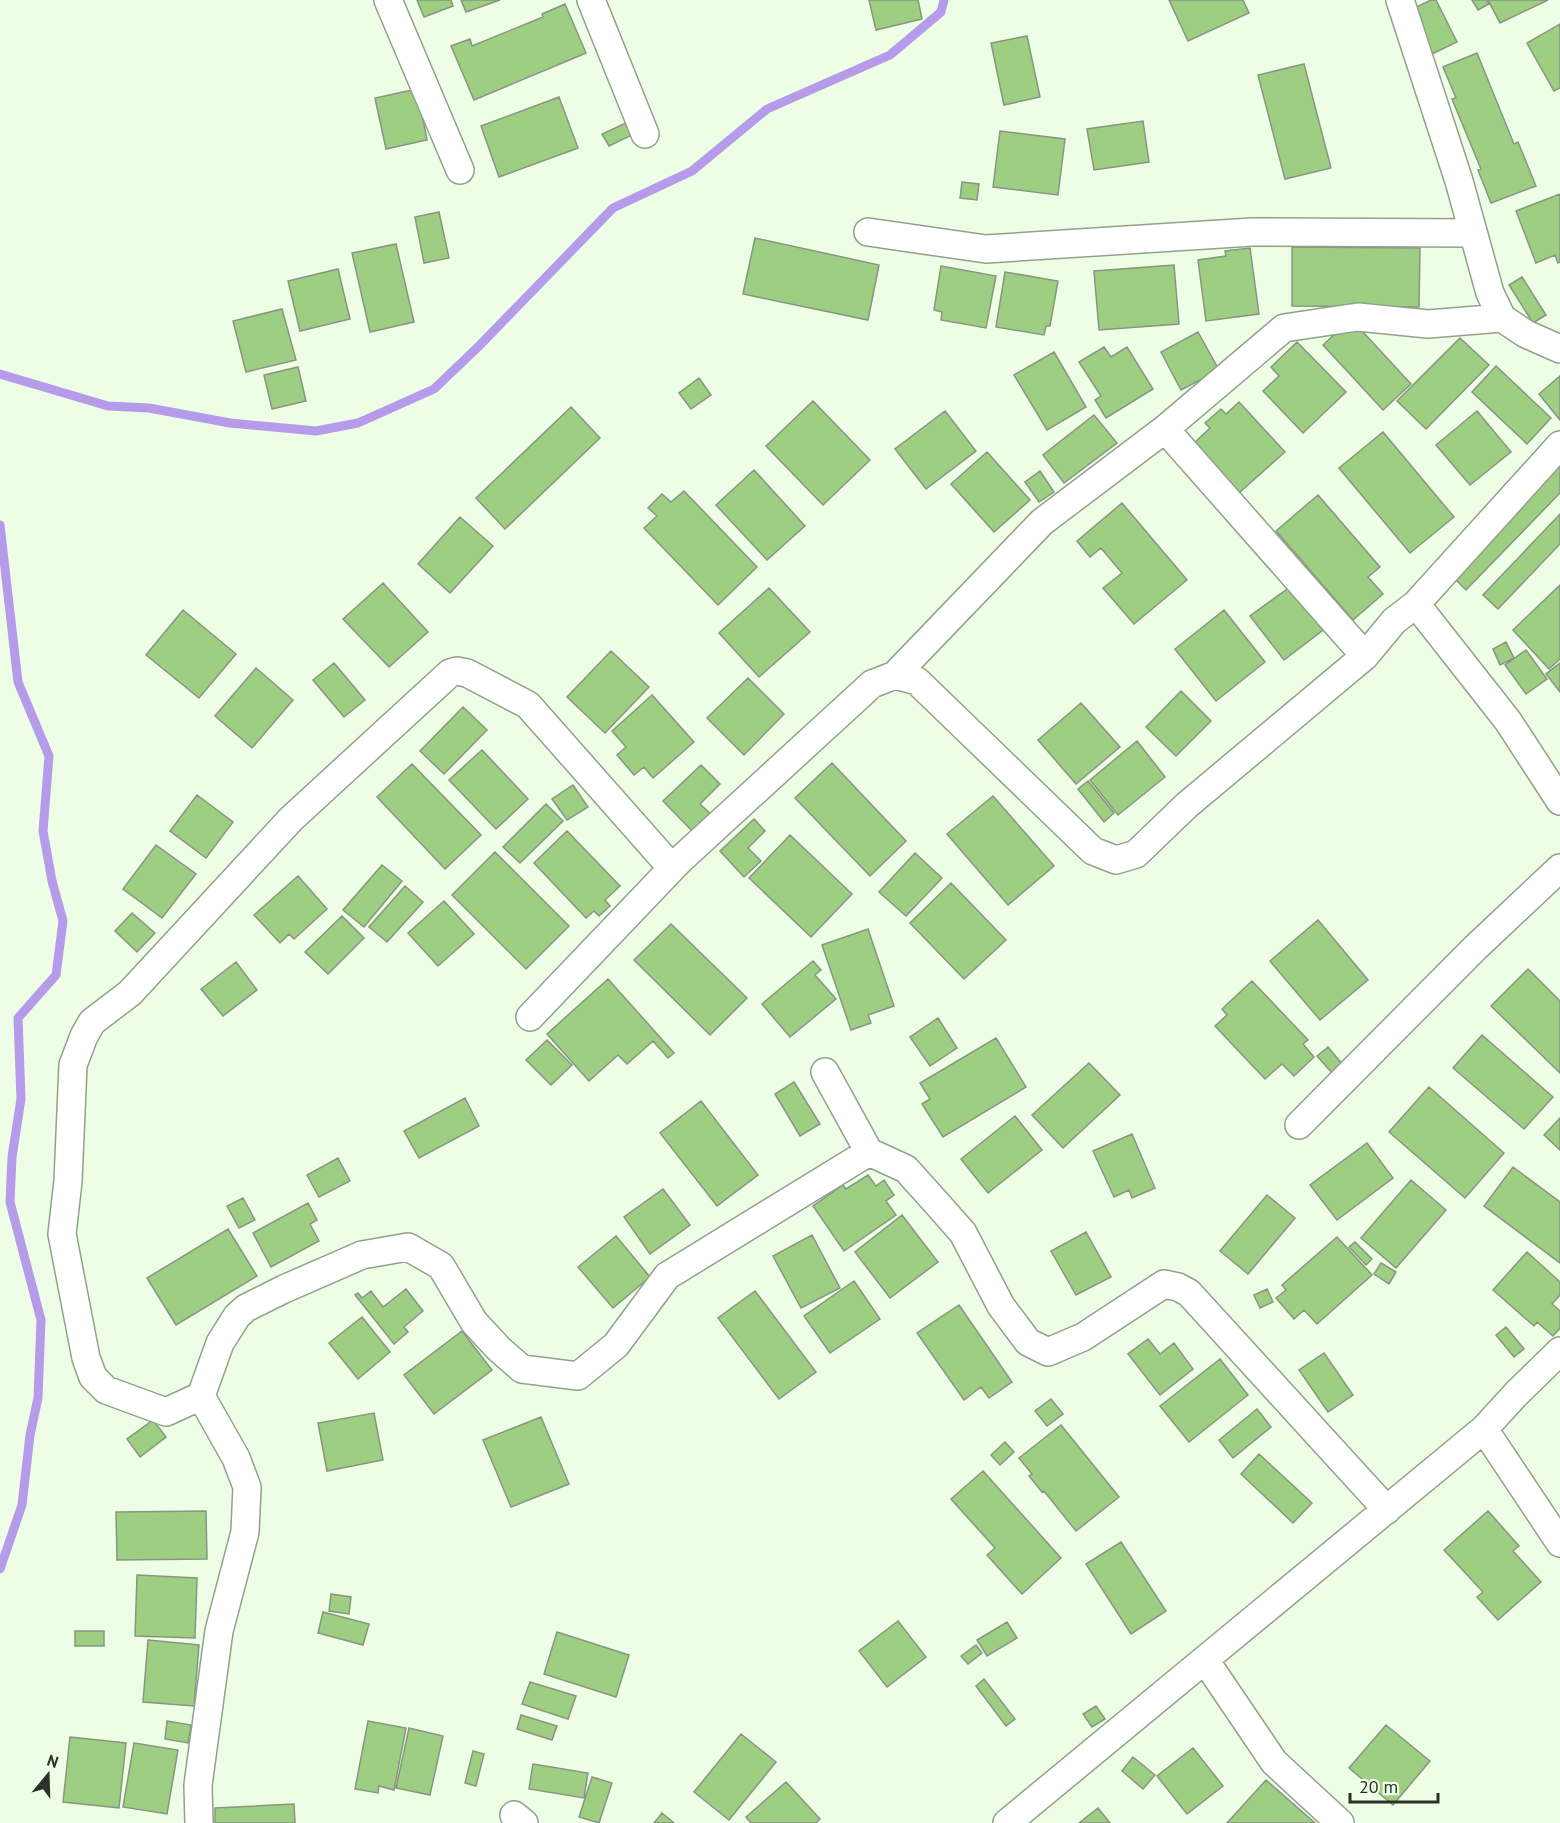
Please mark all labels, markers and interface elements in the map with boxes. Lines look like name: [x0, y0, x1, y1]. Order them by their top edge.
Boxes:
north arrow: [18, 1745, 78, 1805]
text: N: [45, 1750, 61, 1772]
scale bar: [1350, 1766, 1438, 1804]
text: 20 m: [1359, 1775, 1398, 1798]

